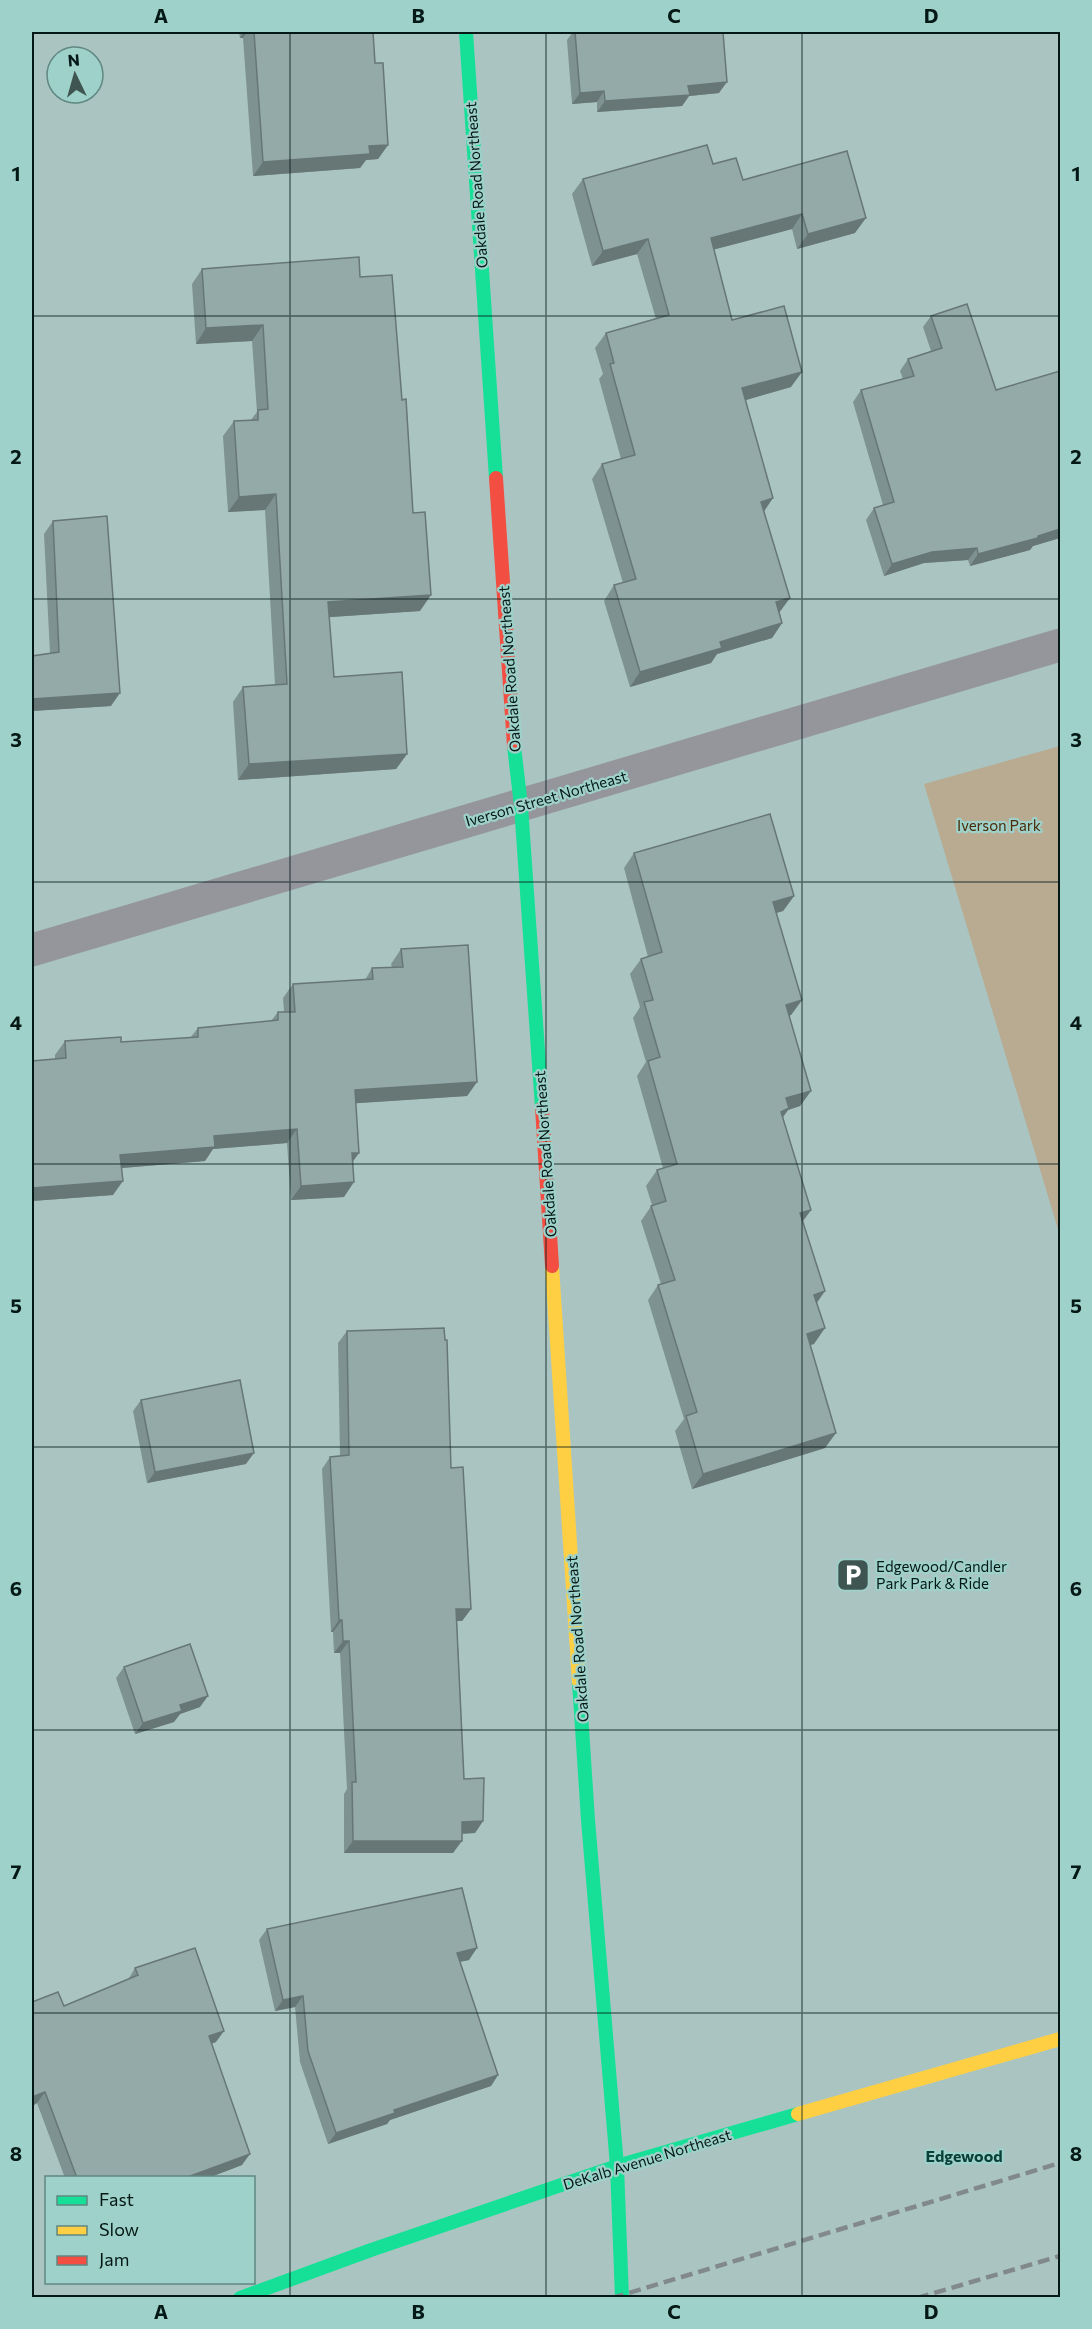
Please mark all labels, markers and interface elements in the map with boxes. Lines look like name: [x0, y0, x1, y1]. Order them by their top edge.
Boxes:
text: A: [154, 3, 168, 27]
text: B: [411, 3, 425, 27]
text: C: [667, 3, 681, 27]
text: D: [924, 3, 938, 27]
north arrow: [45, 45, 105, 105]
text: N: [67, 50, 80, 70]
street label: Oakdale Road Northeast: [461, 101, 491, 269]
text: 1: [11, 161, 21, 185]
text: 1: [1071, 161, 1081, 185]
text: 2: [10, 444, 22, 468]
text: 2: [1070, 444, 1082, 468]
street label: Oakdale Road Northeast: [494, 585, 524, 753]
text: 3: [10, 727, 22, 751]
text: 3: [1070, 727, 1082, 751]
street label: Iverson Street Northeast: [463, 766, 629, 830]
park label: Iverson Park: [957, 816, 1041, 834]
text: 4: [10, 1010, 22, 1034]
text: 4: [1070, 1010, 1082, 1034]
street label: Oakdale Road Northeast: [530, 1070, 560, 1238]
text: 5: [10, 1293, 22, 1317]
text: 5: [1070, 1293, 1082, 1317]
street label: Oakdale Road Northeast: [562, 1555, 592, 1723]
parking icon: Edgewood/Candler Park Park & Ride: [835, 1557, 871, 1593]
place label: Edgewood/Candler Park Park & Ride: [876, 1557, 1007, 1592]
text: 6: [10, 1576, 22, 1600]
text: 6: [1070, 1576, 1082, 1600]
text: 7: [11, 1859, 22, 1883]
text: 7: [1071, 1859, 1082, 1883]
street label: DeKalb Avenue Northeast: [561, 2125, 733, 2193]
text: 8: [10, 2141, 22, 2165]
text: 8: [1070, 2141, 1082, 2165]
district label: Edgewood: [925, 2146, 1003, 2165]
legend: [45, 2176, 255, 2284]
text: Fast: [99, 2188, 134, 2210]
text: Slow: [99, 2218, 139, 2240]
text: Jam: [99, 2248, 129, 2270]
text: A: [154, 2299, 168, 2323]
text: B: [411, 2299, 425, 2323]
text: C: [667, 2299, 681, 2323]
text: D: [924, 2299, 938, 2323]

